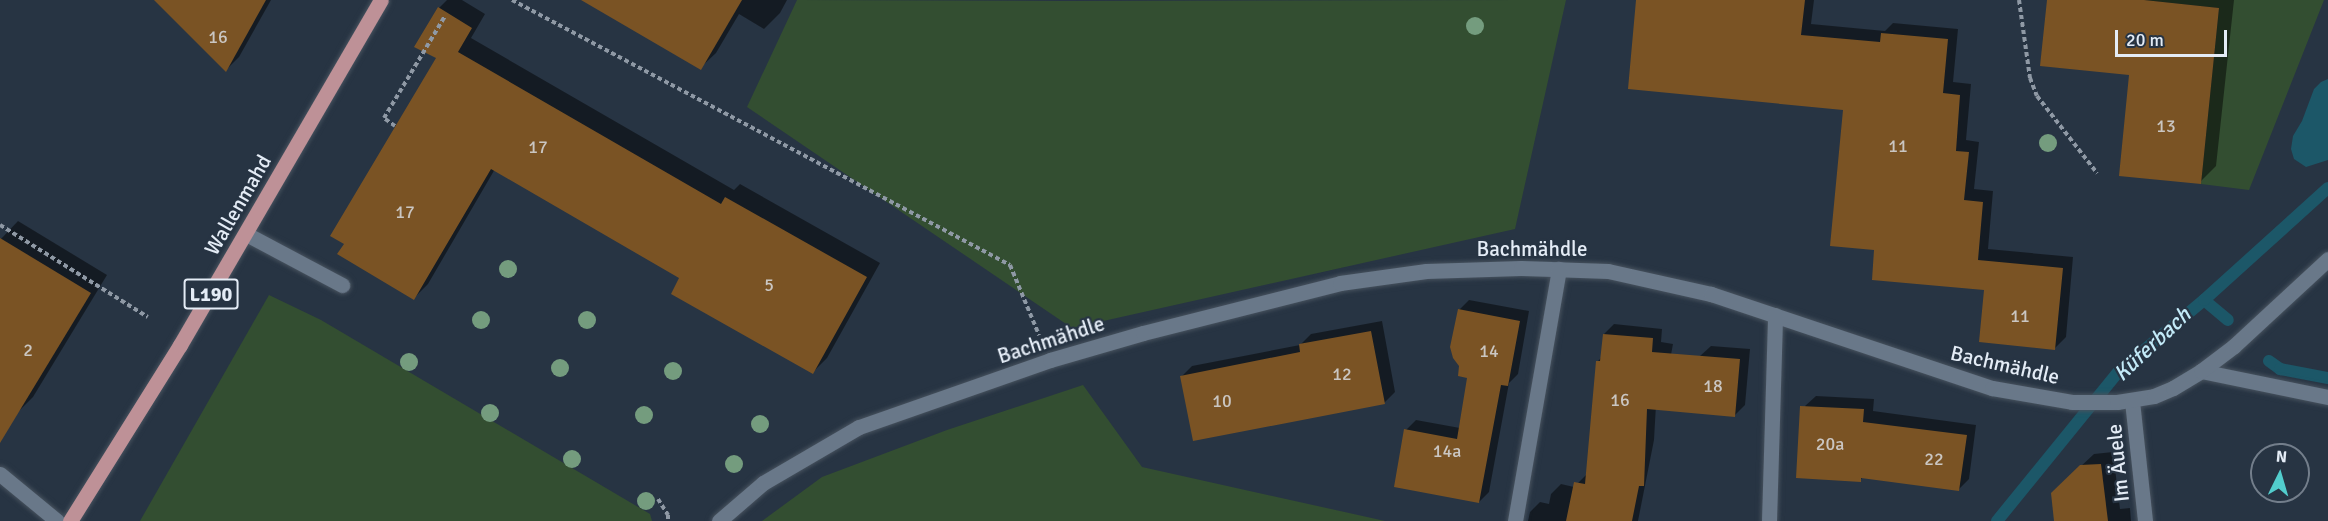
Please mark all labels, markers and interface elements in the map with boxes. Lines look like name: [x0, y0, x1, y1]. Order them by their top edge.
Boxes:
scale bar: [2118, 18, 2230, 56]
house number: 16: [208, 26, 228, 48]
text: 20 m: [2126, 29, 2164, 51]
house number: 13: [2156, 115, 2176, 137]
house number: 11: [1888, 135, 1908, 157]
house number: 17: [528, 136, 548, 158]
street label: Wallenmahd: [199, 150, 277, 260]
house number: 17: [395, 201, 415, 223]
street label: Bachmähdle: [1476, 236, 1588, 262]
house number: 5: [764, 274, 774, 296]
road number: L190: [182, 277, 240, 311]
water label: Küferbach: [2108, 302, 2196, 386]
house number: 11: [2010, 305, 2030, 327]
street label: Bachmähdle: [994, 311, 1108, 369]
house number: 2: [23, 339, 33, 361]
house number: 14: [1479, 340, 1499, 362]
street label: Bachmähdle: [1948, 340, 2062, 390]
house number: 12: [1332, 363, 1352, 385]
house number: 18: [1703, 375, 1723, 397]
house number: 16: [1610, 389, 1630, 411]
house number: 10: [1212, 390, 1232, 412]
street label: Im Äuele: [2101, 423, 2135, 503]
house number: 20a: [1816, 433, 1844, 455]
house number: 14a: [1433, 440, 1461, 462]
north arrow: [2250, 443, 2310, 503]
text: N: [2275, 447, 2288, 468]
house number: 22: [1924, 448, 1944, 470]

